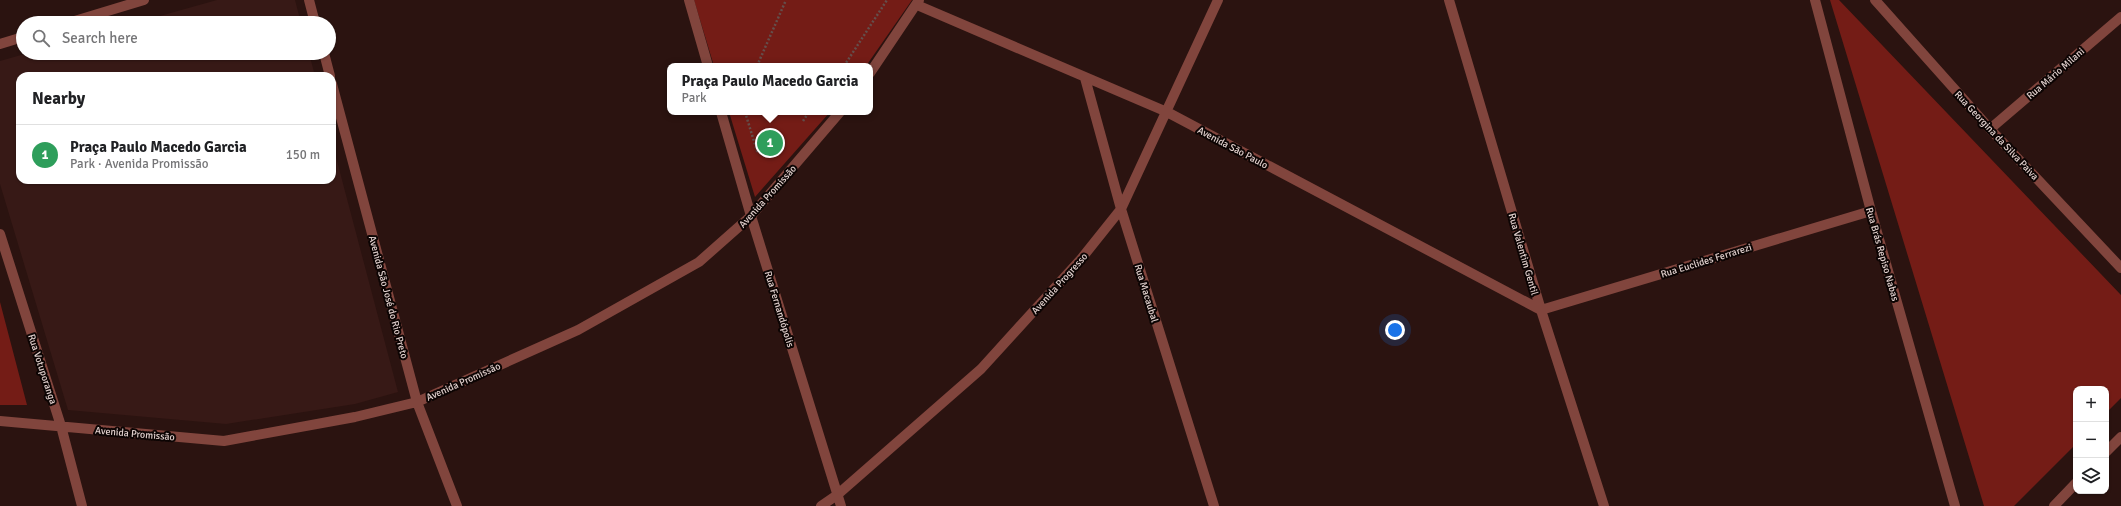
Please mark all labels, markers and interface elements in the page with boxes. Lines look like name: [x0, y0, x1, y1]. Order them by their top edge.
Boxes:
search box: [16, 16, 336, 60]
icon: search: [30, 27, 52, 49]
text: Search here: [62, 29, 138, 47]
street label: Rua Mário Milani: [2024, 45, 2087, 102]
popup: [667, 63, 873, 115]
text: Praça Paulo Macedo Garcia: [682, 72, 858, 90]
text: Nearby: [32, 88, 85, 109]
street label: Rua Georgina da Silva Paiva: [1952, 89, 2041, 183]
text: Park: [682, 90, 707, 106]
street label: Avenida São Paulo: [1195, 124, 1270, 172]
pin: 1: [757, 128, 783, 158]
text: Praça Paulo Macedo Garcia: [70, 138, 247, 156]
text: 1: [41, 147, 49, 163]
text: 150 m: [286, 147, 320, 163]
text: Park · Avenida Promissão: [70, 156, 209, 172]
street label: Avenida Promissão: [737, 163, 799, 230]
street label: Rua Brás Repiso Nabas: [1863, 206, 1901, 303]
street label: Rua Valentim Gentil: [1506, 212, 1541, 297]
street label: Avenida São José do Rio Preto: [366, 234, 410, 360]
street label: Rua Euclides Ferrarezi: [1659, 241, 1753, 281]
street label: Avenida Progresso: [1029, 251, 1090, 317]
street label: Rua Macaubal: [1132, 263, 1161, 324]
street label: Rua Fernandópolis: [762, 270, 797, 349]
your location: [1385, 320, 1405, 340]
street label: Rua Votuporanga: [25, 333, 59, 406]
street label: Avenida Promissão: [424, 360, 502, 404]
map controls: [2073, 386, 2109, 494]
button: +: [2073, 386, 2109, 422]
button: −: [2073, 422, 2109, 458]
street label: Avenida Promissão: [95, 425, 175, 443]
button: layers: [2073, 458, 2109, 494]

